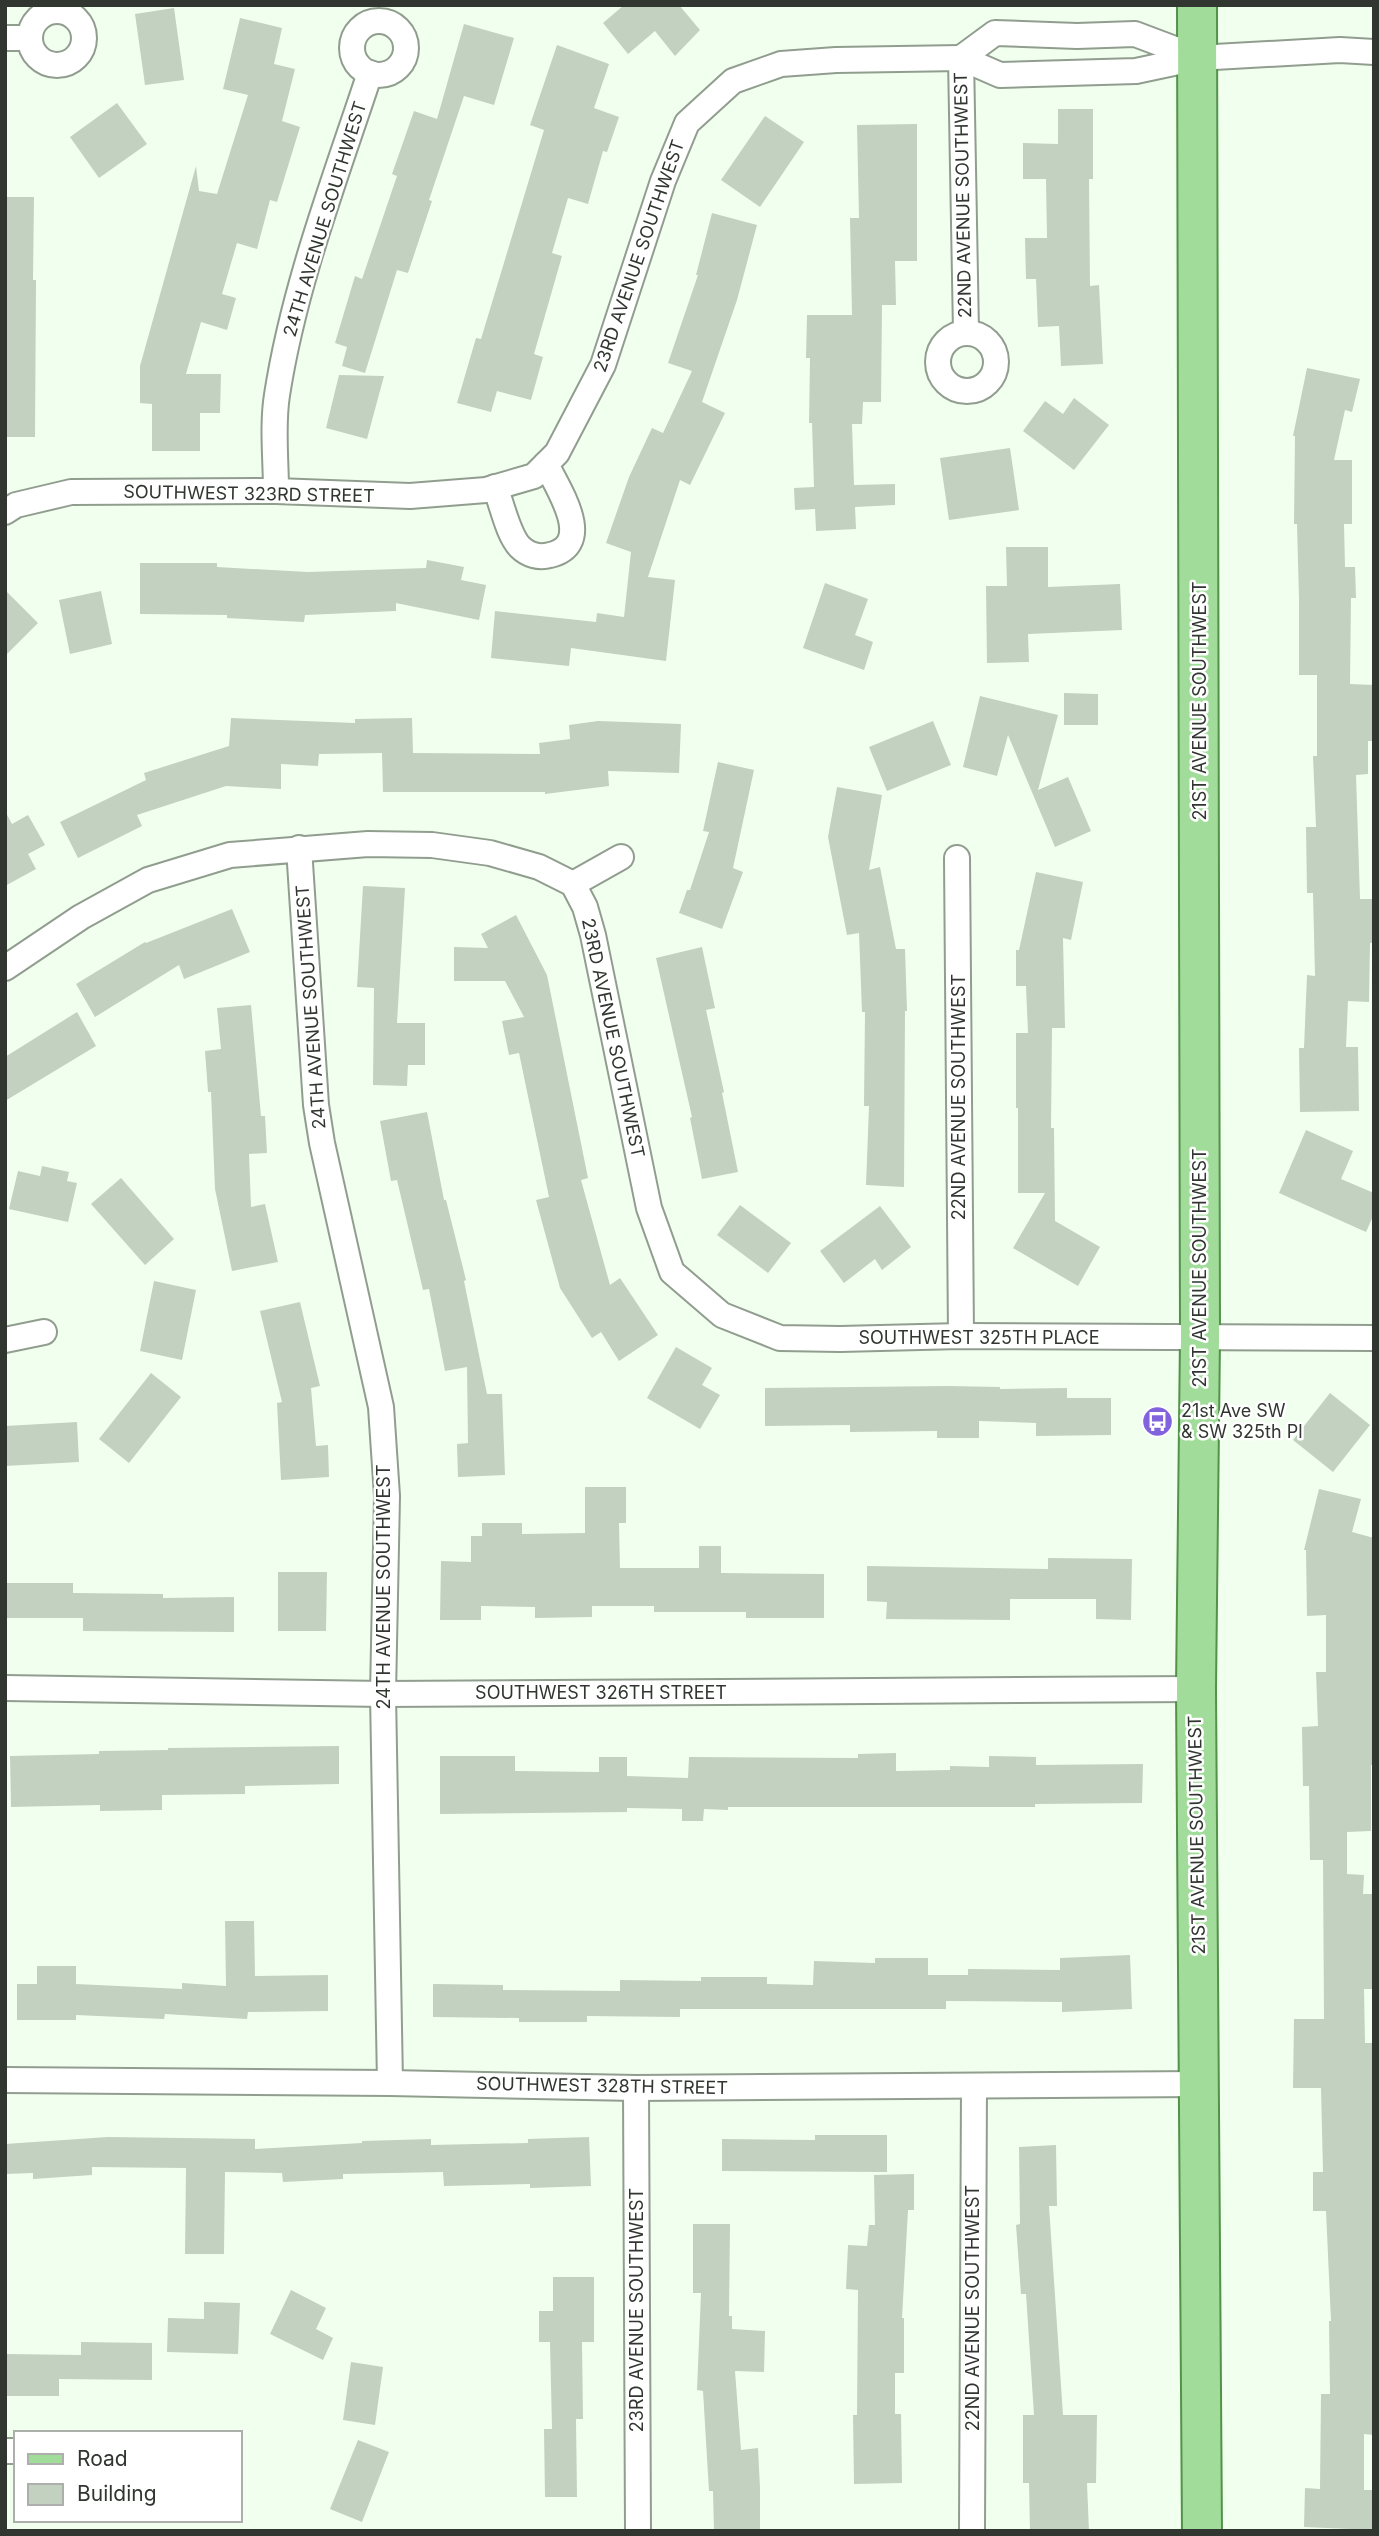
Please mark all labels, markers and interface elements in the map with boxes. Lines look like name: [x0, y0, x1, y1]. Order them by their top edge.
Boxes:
street label: 22ND AVENUE SOUTHWEST: [950, 72, 975, 318]
street label: 24TH AVENUE SOUTHWEST: [279, 99, 370, 339]
street label: 23RD AVENUE SOUTHWEST: [589, 137, 688, 375]
street label: SOUTHWEST 323RD STREET: [123, 481, 375, 506]
street label: 21ST AVENUE SOUTHWEST: [1189, 581, 1210, 821]
street label: 24TH AVENUE SOUTHWEST: [291, 884, 330, 1130]
street label: 23RD AVENUE SOUTHWEST: [578, 916, 649, 1160]
street label: 22ND AVENUE SOUTHWEST: [948, 974, 969, 1220]
street label: 21ST AVENUE SOUTHWEST: [1189, 1148, 1210, 1388]
street label: SOUTHWEST 325TH PLACE: [858, 1327, 1100, 1348]
place label: 21st Ave SW & SW 325th Pl: [1181, 1400, 1303, 1442]
bus stop icon: 21st Ave SW & SW 325th Pl: [1141, 1404, 1175, 1438]
street label: 24TH AVENUE SOUTHWEST: [373, 1464, 394, 1710]
street label: SOUTHWEST 326TH STREET: [475, 1682, 727, 1703]
street label: 21ST AVENUE SOUTHWEST: [1184, 1715, 1209, 1955]
street label: SOUTHWEST 328TH STREET: [476, 2073, 728, 2098]
street label: 22ND AVENUE SOUTHWEST: [962, 2185, 983, 2431]
street label: 23RD AVENUE SOUTHWEST: [626, 2188, 647, 2432]
legend: [14, 2431, 242, 2522]
text: Road: [77, 2446, 128, 2471]
text: Building: [77, 2481, 157, 2506]

